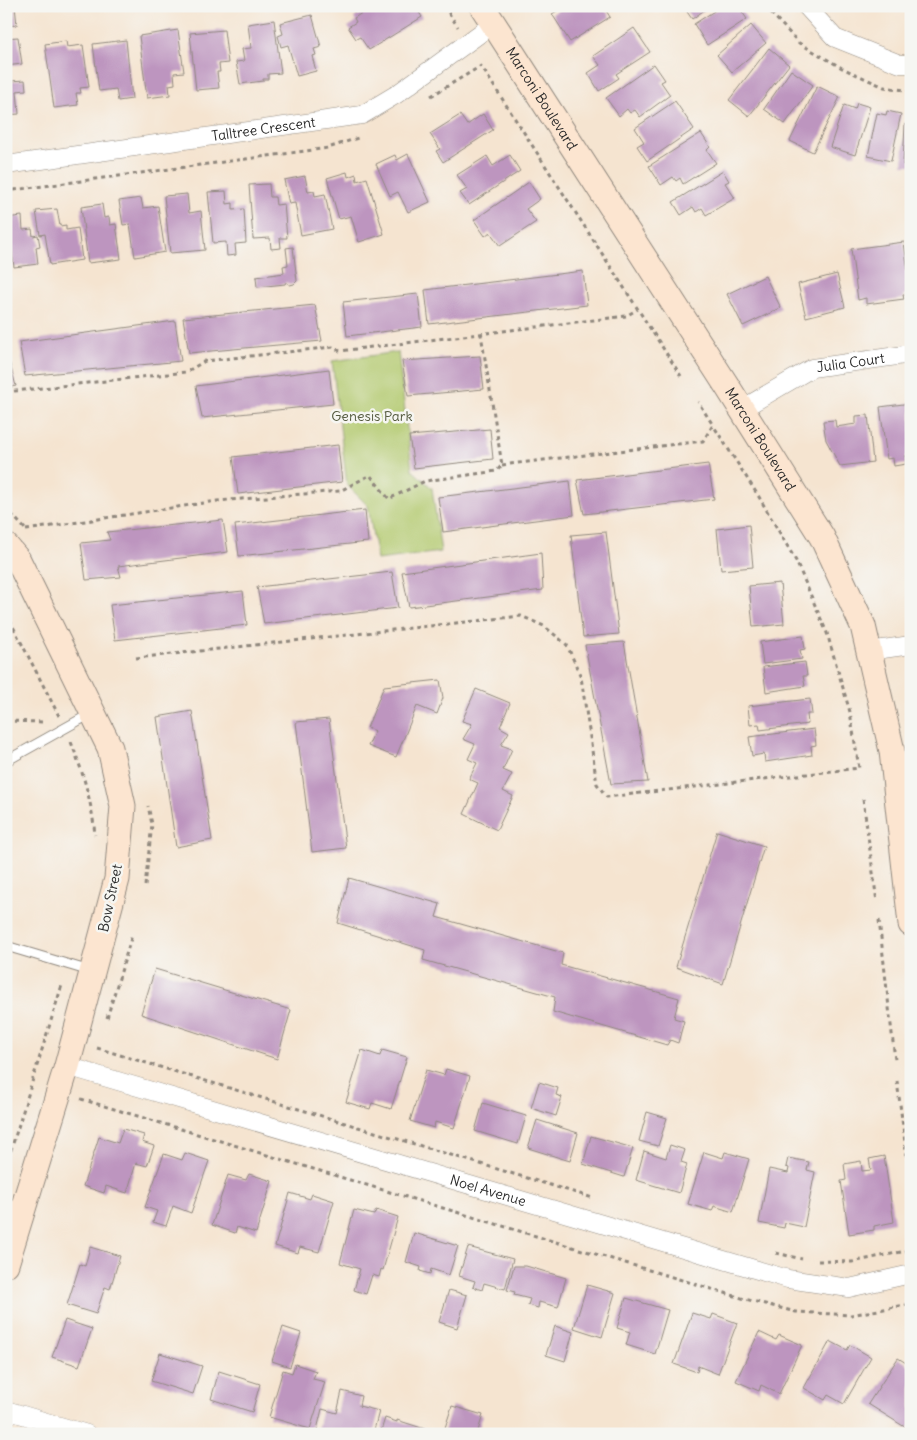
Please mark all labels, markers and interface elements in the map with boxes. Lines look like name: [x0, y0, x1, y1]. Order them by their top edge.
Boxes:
street label: Marconi Boulevard: [502, 44, 581, 153]
street label: Talltree Crescent: [210, 113, 317, 145]
street label: Julia Court: [815, 349, 886, 376]
street label: Marconi Boulevard: [721, 384, 800, 494]
park label: Genesis Park: [331, 407, 413, 425]
street label: Bow Street: [94, 862, 126, 933]
street label: Noel Avenue: [448, 1171, 528, 1210]

